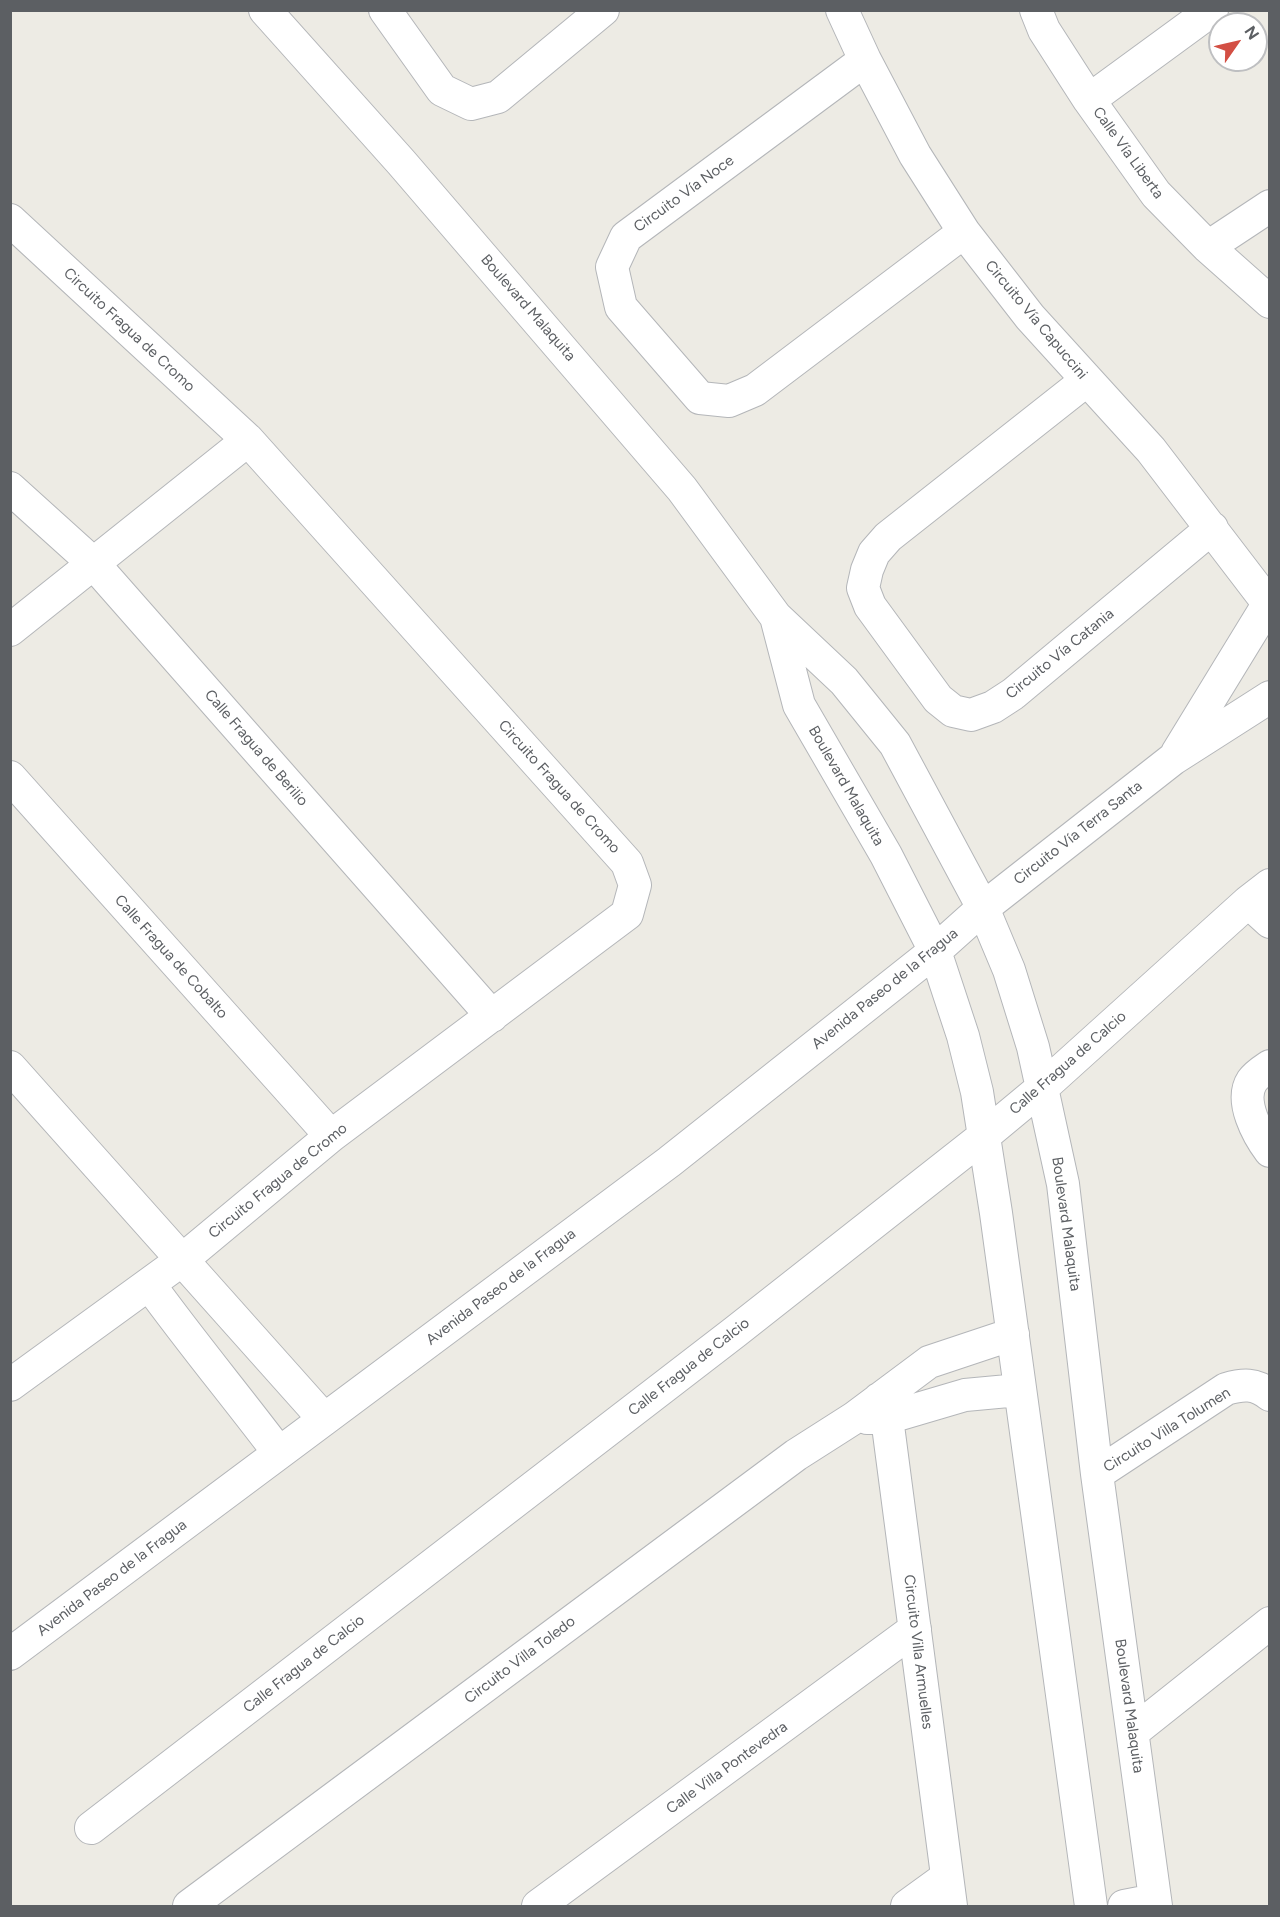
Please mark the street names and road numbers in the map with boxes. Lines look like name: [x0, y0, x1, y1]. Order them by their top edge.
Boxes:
street label: Calle Vía Liberta: [1089, 104, 1167, 202]
street label: Circuito Vía Noce: [630, 152, 738, 236]
street label: Boulevard Malaquita: [477, 251, 579, 365]
street label: Circuito Vía Capuccini: [981, 257, 1091, 383]
street label: Circuito Fragua de Cromo: [59, 264, 199, 396]
street label: Circuito Vía Catania: [1002, 605, 1118, 703]
street label: Calle Fragua de Berilio: [201, 686, 311, 810]
street label: Circuito Fragua de Cromo: [494, 717, 624, 857]
street label: Boulevard Malaquita: [804, 723, 888, 849]
street label: Circuito Vía Terra Santa: [1010, 777, 1146, 889]
street label: Calle Fragua de Cobalto: [111, 891, 231, 1023]
street label: Avenida Paseo de la Fragua: [808, 925, 962, 1053]
street label: Calle Fragua de Calcio: [1006, 1007, 1130, 1119]
street label: Circuito Fragua de Cromo: [205, 1119, 351, 1243]
street label: Boulevard Malaquita: [1048, 1156, 1084, 1292]
street label: Avenida Paseo de la Fragua: [423, 1225, 579, 1349]
street label: Calle Fragua de Calcio: [625, 1314, 753, 1420]
street label: Circuito Villa Tolumen: [1100, 1384, 1234, 1476]
street label: Avenida Paseo de la Fragua: [34, 1516, 190, 1640]
street label: Circuito Villa Armuelles: [900, 1574, 936, 1730]
street label: Calle Fragua de Calcio: [240, 1611, 368, 1717]
street label: Circuito Villa Toledo: [461, 1612, 579, 1708]
street label: Boulevard Malaquita: [1111, 1638, 1147, 1774]
street label: Calle Villa Pontevedra: [663, 1718, 791, 1818]

